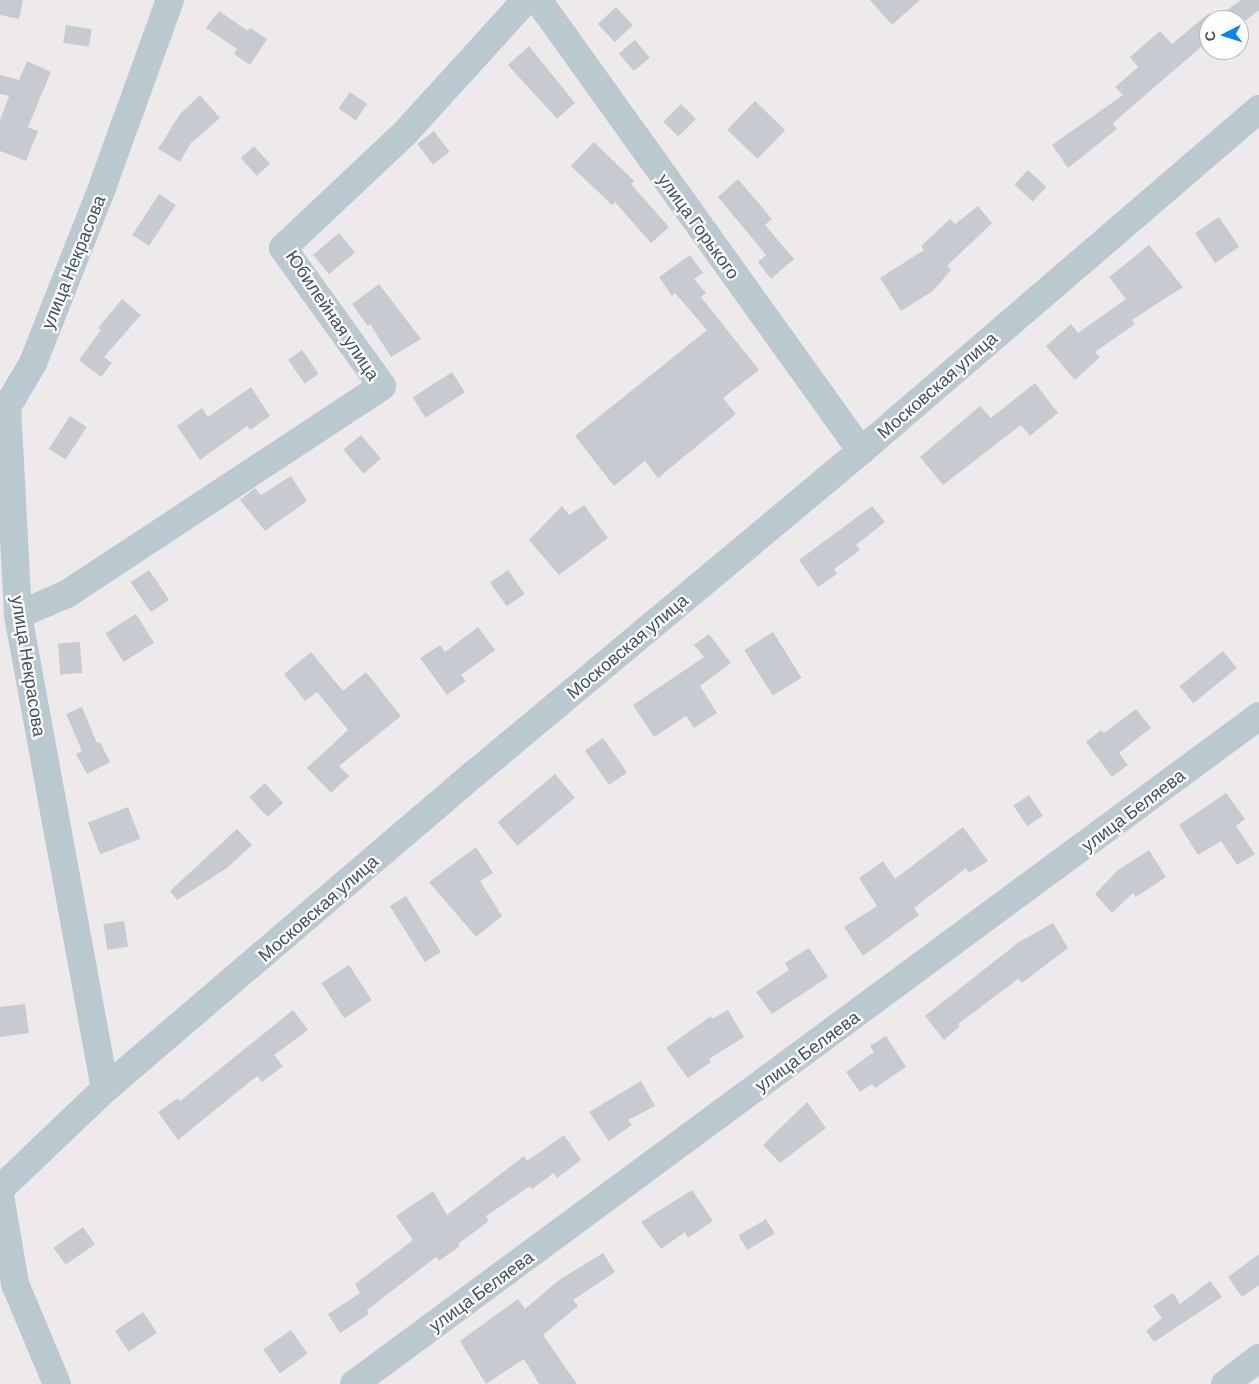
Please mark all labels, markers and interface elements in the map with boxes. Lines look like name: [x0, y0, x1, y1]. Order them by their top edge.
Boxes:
north arrow: [1199, 10, 1249, 60]
text: С: [1201, 30, 1218, 42]
street label: улица Горького: [653, 169, 745, 283]
street label: улица Некрасова: [36, 192, 110, 332]
street label: Юбилейная улица: [282, 246, 384, 384]
street label: Московская улица: [873, 327, 1001, 443]
street label: Московская улица: [562, 589, 692, 703]
street label: улица Некрасова: [7, 594, 51, 738]
street label: улица Беляева: [1077, 764, 1189, 856]
street label: Московская улица: [254, 850, 382, 966]
street label: улица Беляева: [751, 1006, 863, 1096]
street label: улица Беляева: [425, 1246, 537, 1336]

